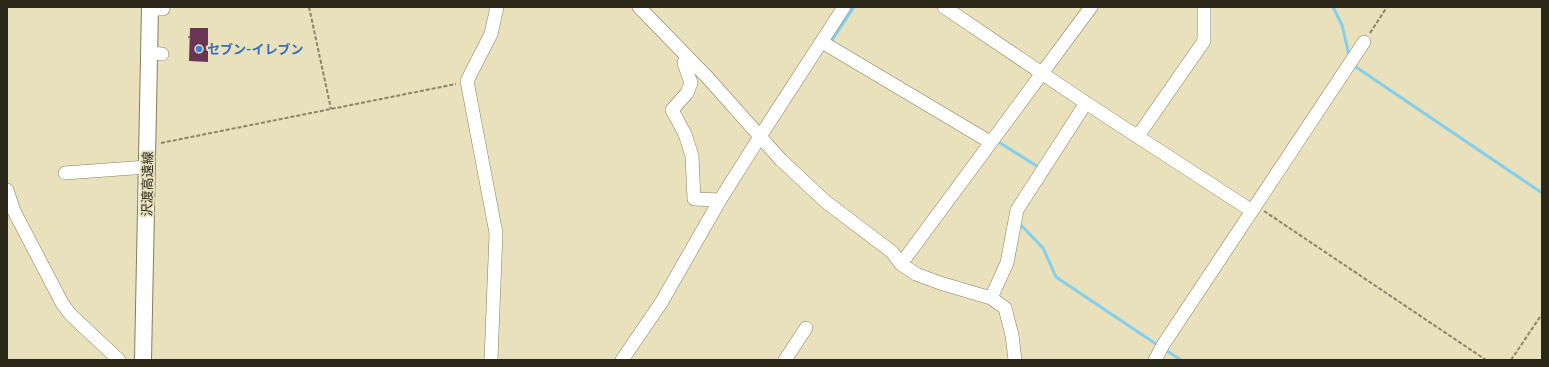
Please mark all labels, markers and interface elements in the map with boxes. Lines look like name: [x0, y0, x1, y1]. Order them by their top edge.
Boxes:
place label: セブン-イレブン: [207, 41, 303, 57]
marker: セブン-イレブン: [194, 44, 204, 54]
street label: 沢渡高遠線: [138, 151, 156, 217]

